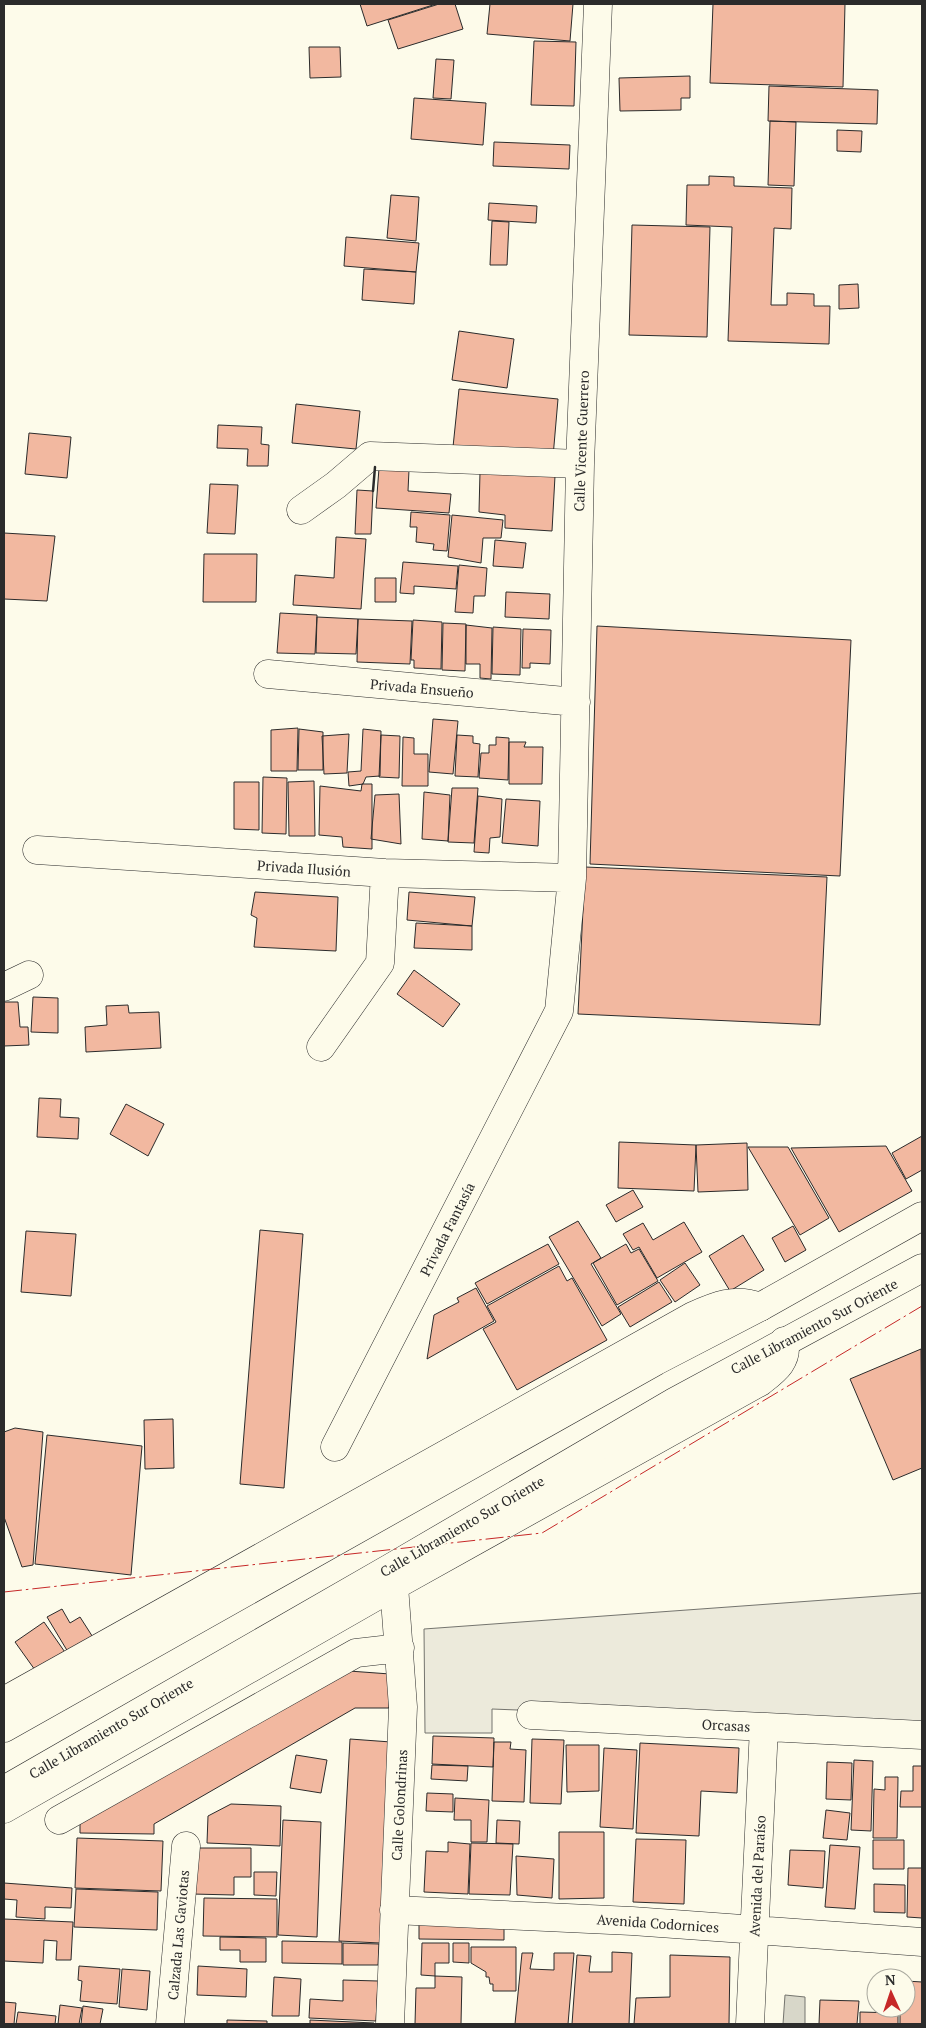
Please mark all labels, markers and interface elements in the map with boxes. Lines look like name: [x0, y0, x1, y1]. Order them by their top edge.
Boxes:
street label: Calle Vicente Guerrero: [569, 370, 593, 512]
street label: Privada Ensueño: [369, 674, 475, 702]
street label: Privada Ilusión: [257, 855, 352, 881]
street label: Privada Fantasía: [415, 1179, 479, 1279]
street label: Calle Libramiento Sur Oriente: [727, 1274, 901, 1378]
street label: Calle Libramiento Sur Oriente: [376, 1471, 548, 1581]
street label: Calle Libramiento Sur Oriente: [25, 1673, 197, 1783]
street label: Orcasas: [701, 1714, 751, 1736]
street label: Calle Golondrinas: [387, 1749, 411, 1861]
street label: Avenida del Paraíso: [744, 1815, 770, 1937]
street label: Calzada Las Gaviotas: [163, 1869, 193, 2001]
street label: Avenida Codornices: [596, 1909, 720, 1937]
north arrow: [866, 1968, 916, 2018]
text: N: [884, 1970, 896, 1989]

